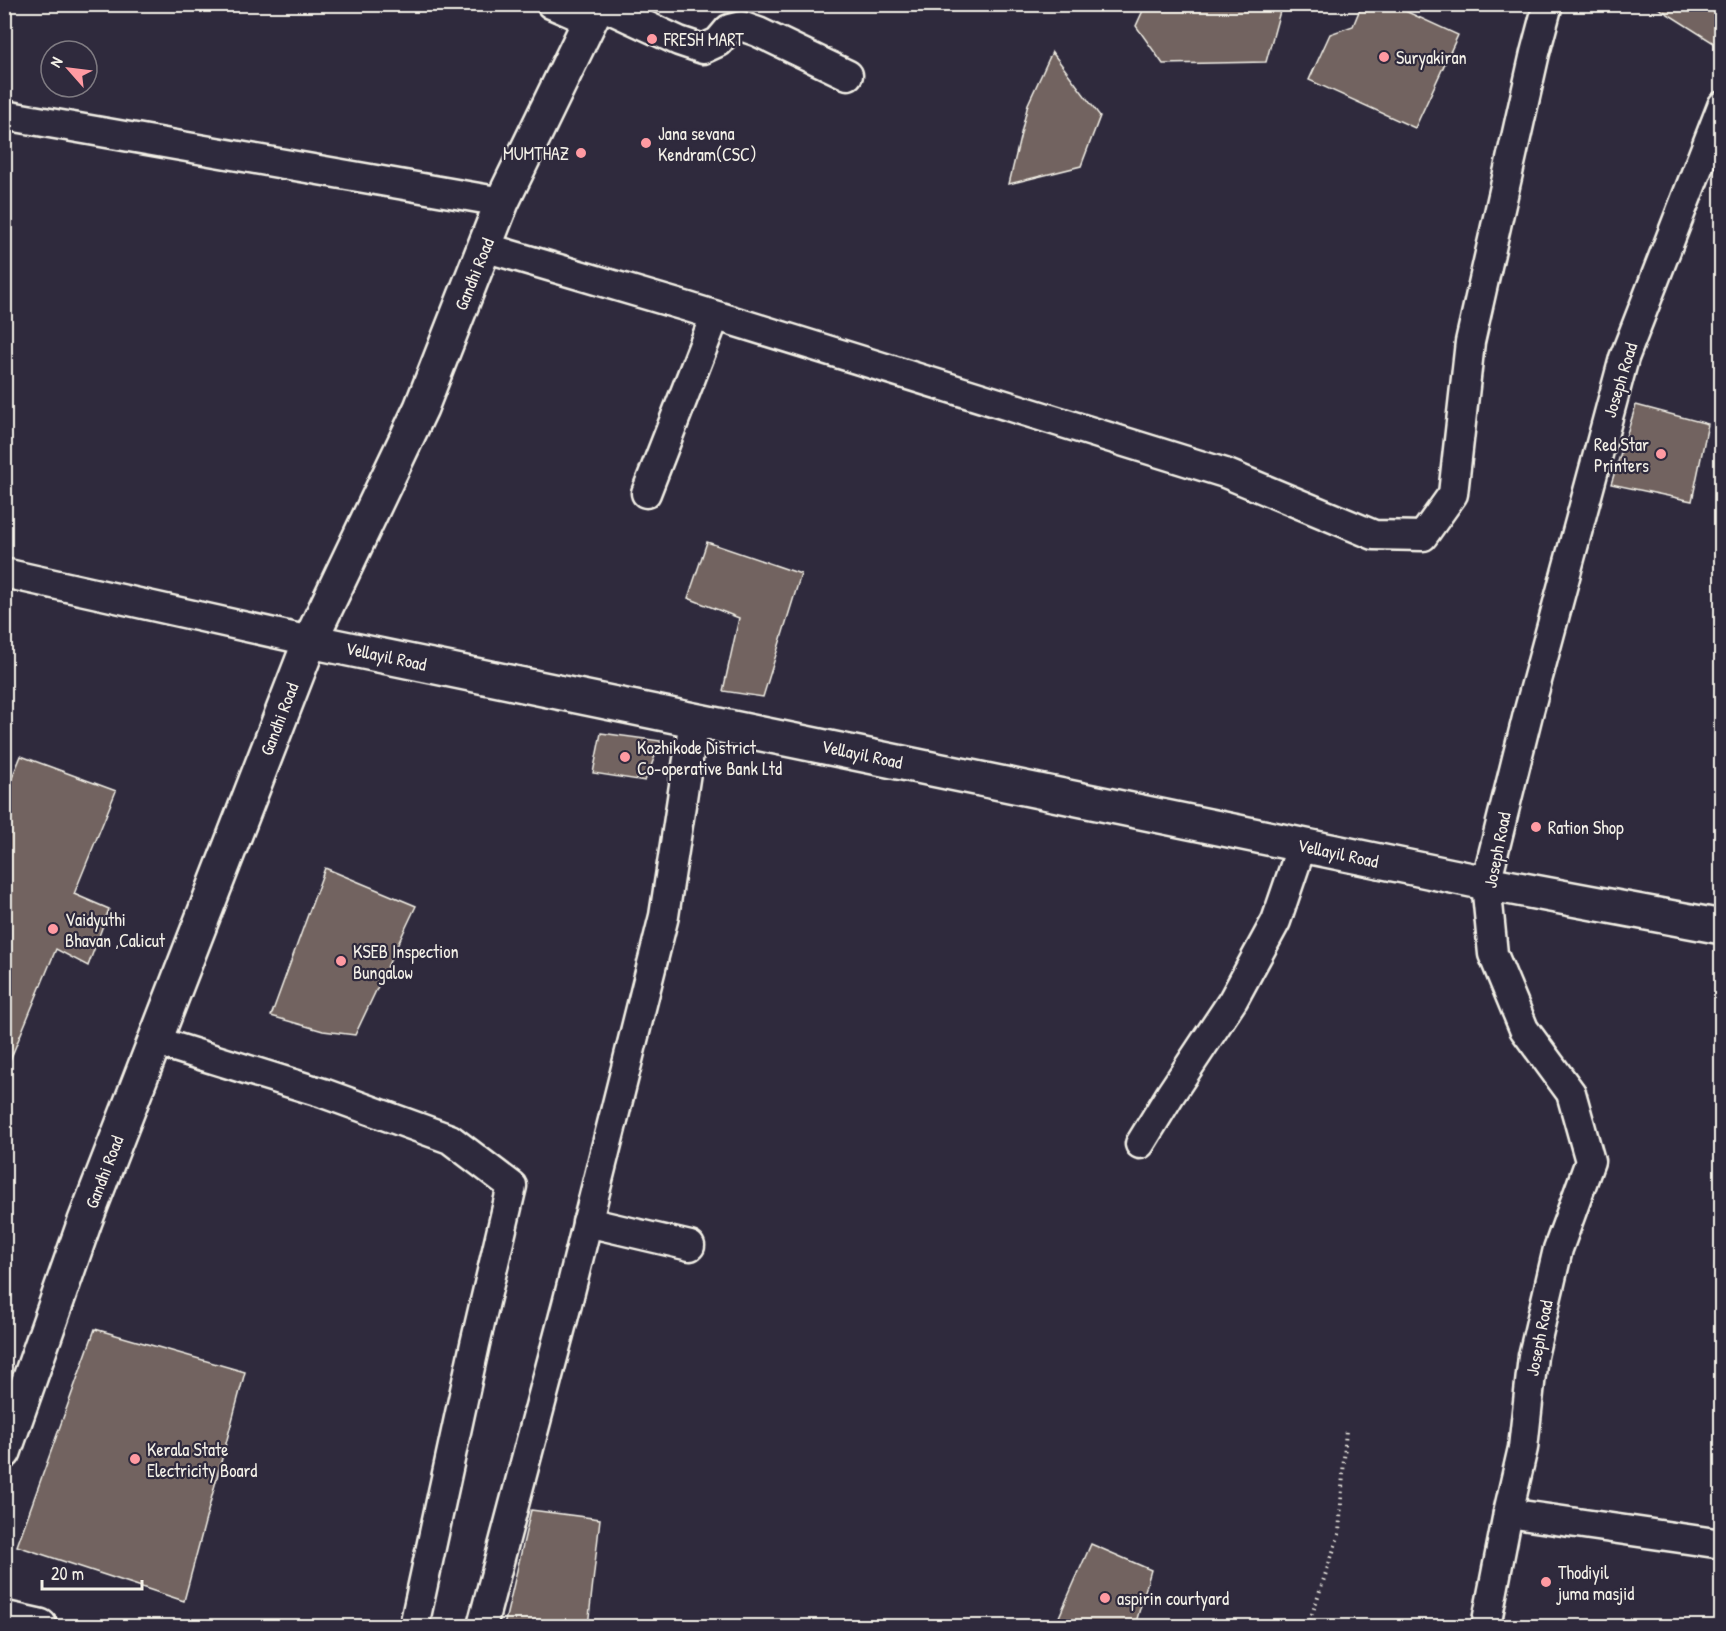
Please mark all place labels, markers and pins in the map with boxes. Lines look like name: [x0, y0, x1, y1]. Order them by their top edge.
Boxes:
place label: FRESH MART: [663, 27, 744, 52]
marker: FRESH MART: [645, 32, 659, 46]
place label: Suryakiran: [1396, 45, 1467, 70]
marker: Suryakiran: [1377, 50, 1391, 64]
place label: Jana sevana Kendram(CSC): [658, 121, 757, 167]
marker: Jana sevana Kendram(CSC): [639, 136, 653, 150]
place label: MUMTHAZ: [503, 141, 569, 166]
marker: MUMTHAZ: [574, 146, 588, 160]
place label: Red Star Printers: [1594, 432, 1649, 478]
marker: Red Star Printers: [1654, 447, 1668, 461]
place label: Kozhikode District Co-operative Bank Ltd: [637, 735, 782, 781]
marker: Kozhikode District Co-operative Bank Ltd: [618, 750, 632, 764]
place label: Ration Shop: [1548, 815, 1624, 840]
marker: Ration Shop: [1529, 820, 1543, 834]
place label: Vaidyuthi Bhavan ,Calicut: [65, 907, 166, 953]
marker: Vaidyuthi Bhavan ,Calicut: [46, 922, 60, 936]
place label: KSEB Inspection Bungalow: [353, 939, 459, 985]
marker: KSEB Inspection Bungalow: [334, 954, 348, 968]
place label: Kerala State Electricity Board: [147, 1437, 257, 1483]
marker: Kerala State Electricity Board: [128, 1452, 142, 1466]
place label: Thodiyil juma masjid: [1556, 1560, 1634, 1606]
marker: Thodiyil juma masjid: [1539, 1575, 1553, 1589]
place label: aspirin courtyard: [1117, 1586, 1229, 1611]
marker: aspirin courtyard: [1098, 1591, 1112, 1605]

